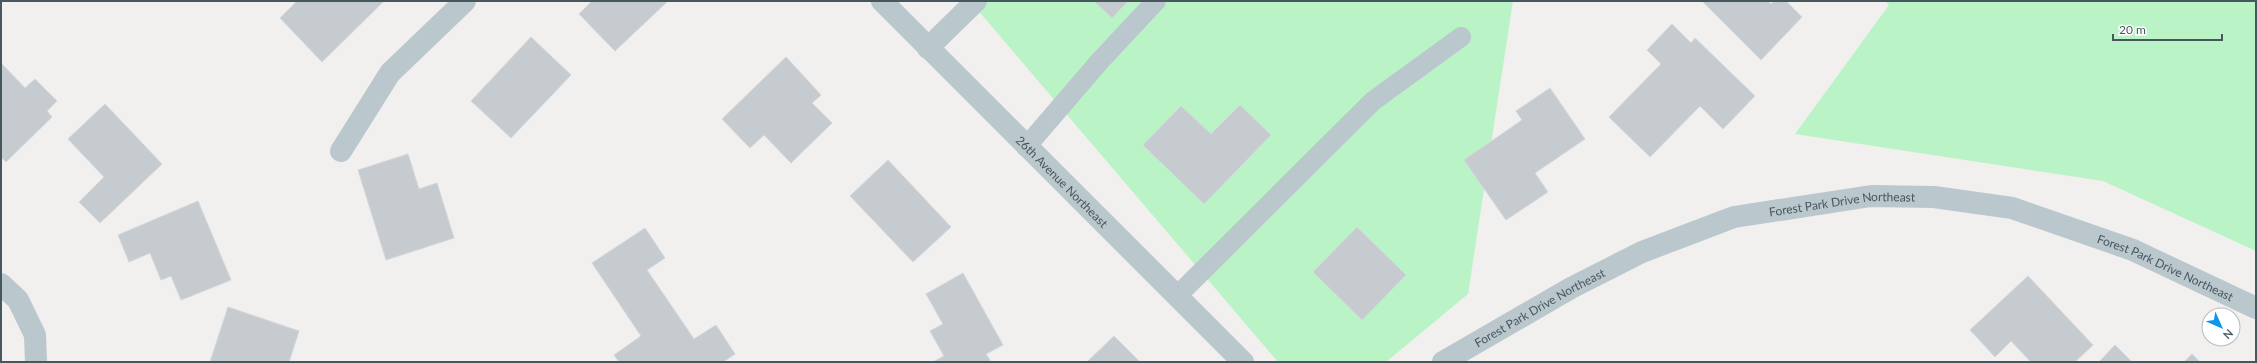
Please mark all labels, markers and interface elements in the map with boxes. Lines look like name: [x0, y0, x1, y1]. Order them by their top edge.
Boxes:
scale bar: [2113, 16, 2222, 42]
text: 20 m: [2119, 22, 2146, 37]
street label: 26th Avenue Northeast: [1013, 132, 1112, 231]
street label: Forest Park Drive Northeast: [1768, 189, 1916, 219]
street label: Forest Park Drive Northeast: [2096, 231, 2237, 304]
street label: Forest Park Drive Northeast: [1472, 264, 1608, 350]
north arrow: [2201, 307, 2241, 347]
text: N: [2221, 327, 2236, 342]

